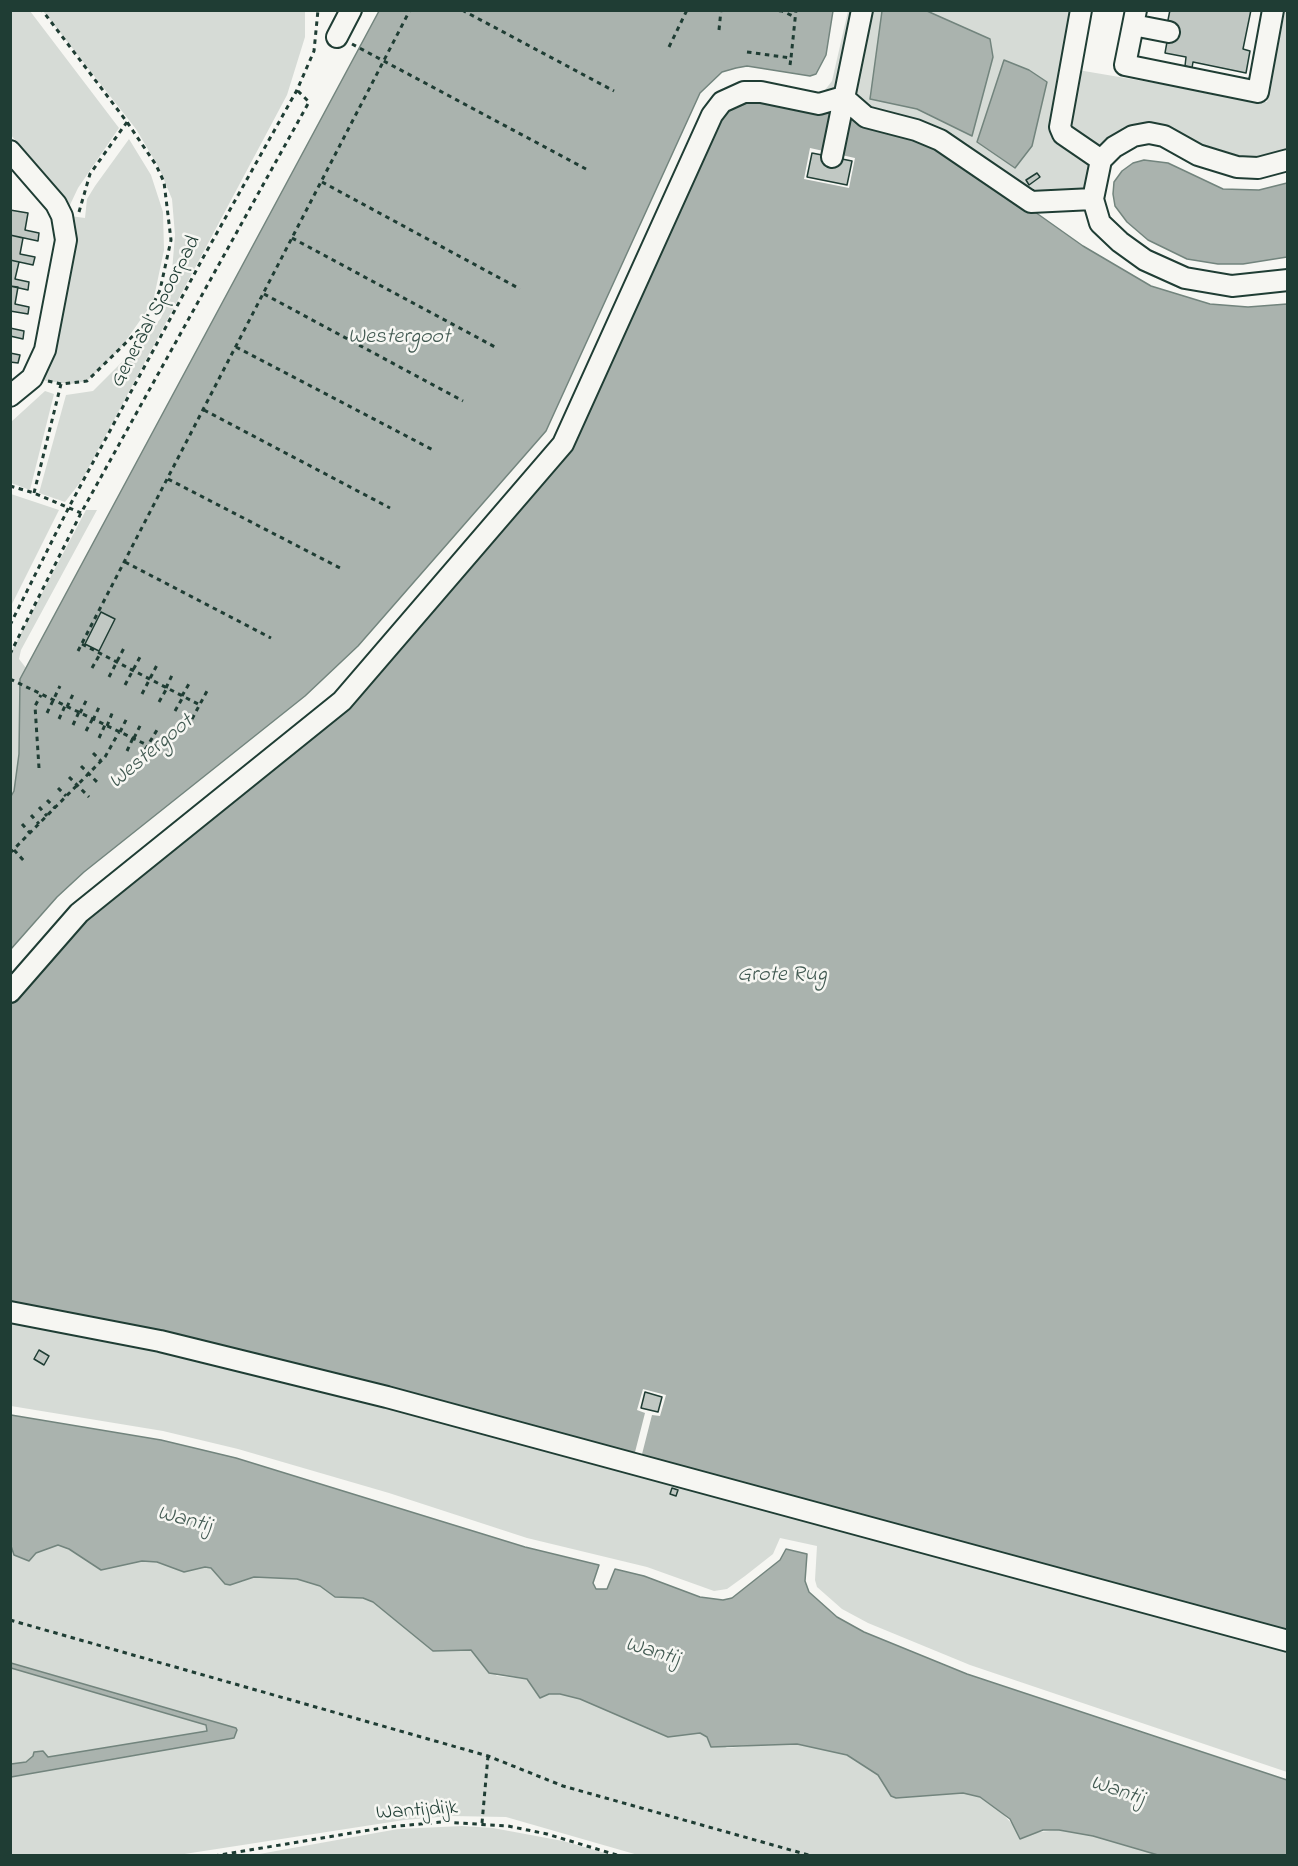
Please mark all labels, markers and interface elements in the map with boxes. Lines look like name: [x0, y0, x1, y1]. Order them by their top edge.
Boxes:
street label: Generaal Spoorpad: [106, 232, 208, 392]
water label: Westergoot: [348, 325, 450, 351]
water label: Westergoot: [104, 710, 200, 796]
water label: Grote Rug: [737, 963, 827, 989]
water label: Wantij: [154, 1501, 214, 1541]
water label: Wantij: [622, 1633, 682, 1673]
water label: Wantij: [1087, 1771, 1147, 1813]
street label: Wantijdijk: [375, 1797, 459, 1827]

